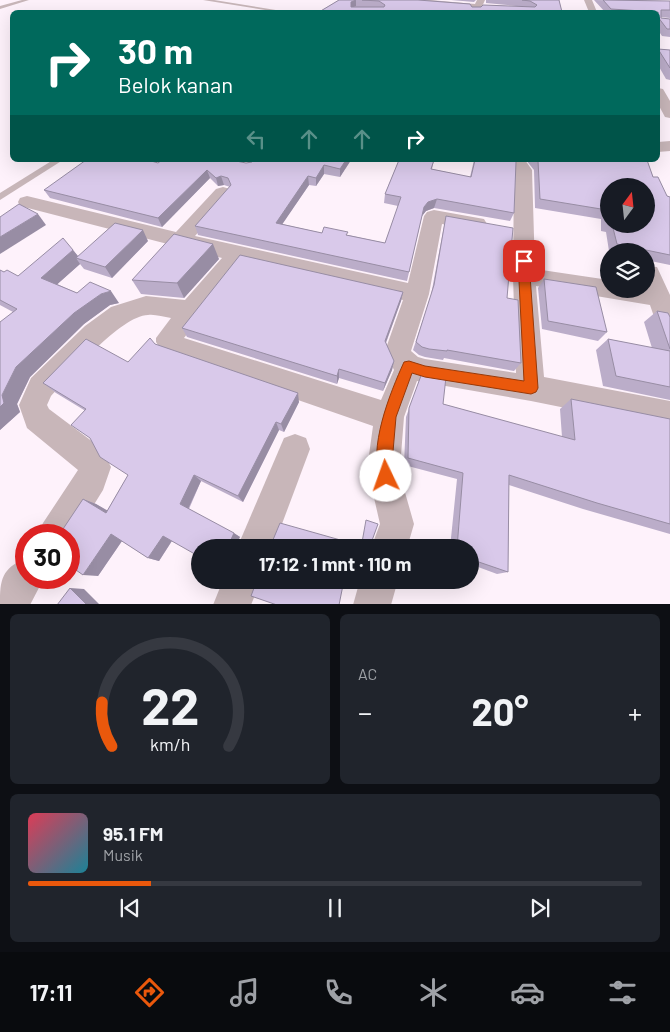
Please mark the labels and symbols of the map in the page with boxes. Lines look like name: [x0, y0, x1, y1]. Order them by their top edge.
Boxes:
north arrow: [600, 178, 655, 232]
pin: [503, 240, 545, 282]
position arrow: [359, 449, 411, 501]
speed limit sign: 30: [15, 524, 80, 589]

